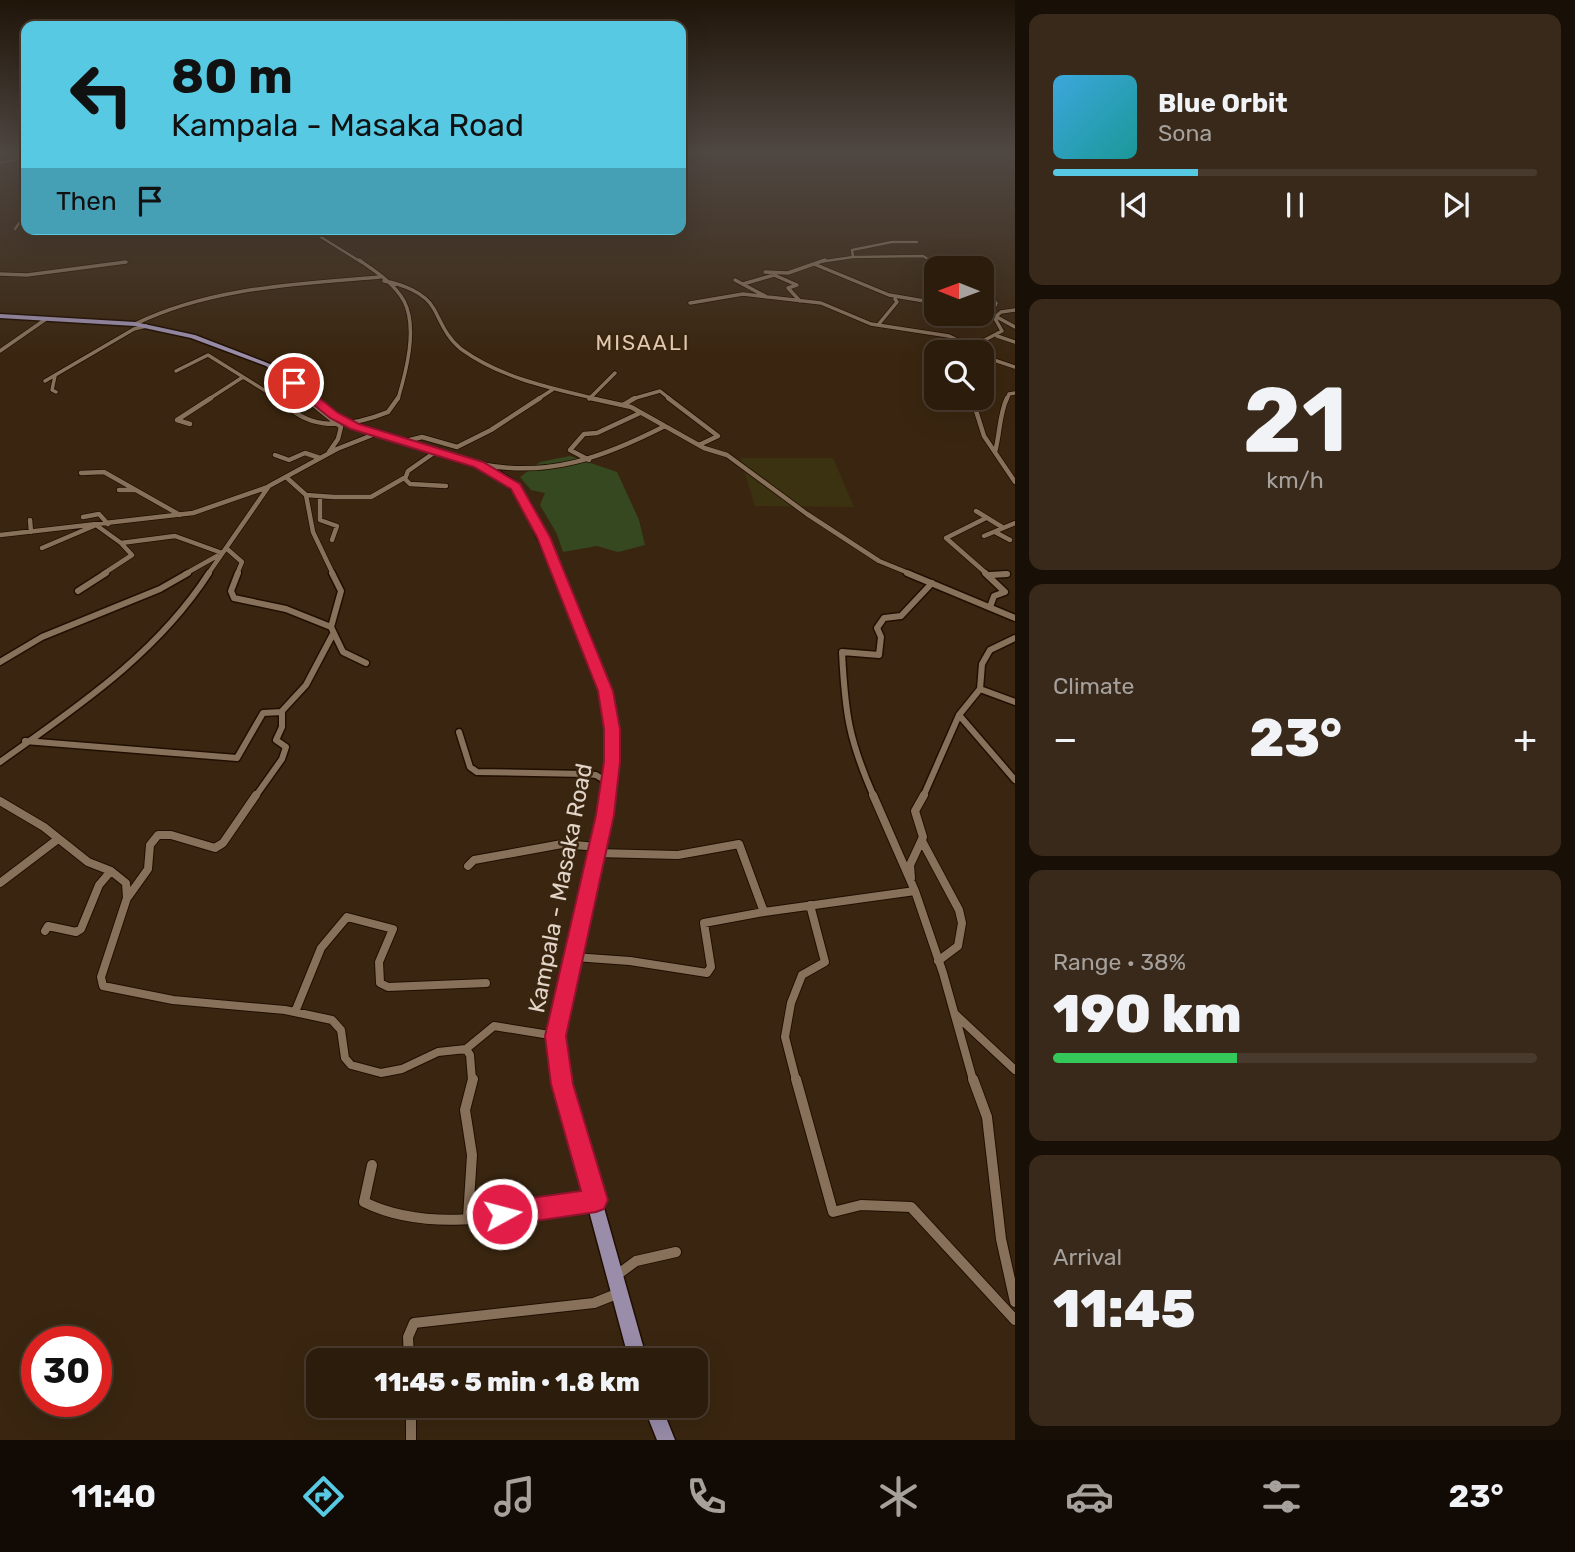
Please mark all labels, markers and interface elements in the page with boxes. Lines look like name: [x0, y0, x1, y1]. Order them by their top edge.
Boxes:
text: 80 m: [171, 47, 293, 105]
icon: left: [56, 49, 147, 140]
text: Blue Orbit: [1158, 88, 1288, 119]
text: Kampala - Masaka Road: [171, 106, 524, 144]
text: Sona: [1158, 119, 1212, 147]
icon: arrive: [131, 182, 169, 220]
text: Then: [56, 186, 117, 217]
icon: previous: [1115, 186, 1153, 224]
icon: pause: [1276, 186, 1314, 224]
icon: next: [1437, 186, 1475, 224]
north arrow: [924, 256, 994, 326]
map controls: [924, 256, 994, 410]
district label: MISAALI: [596, 330, 690, 355]
button: search: [924, 340, 994, 410]
pin: [264, 353, 324, 413]
icon: arrive: [275, 364, 313, 402]
text: 21: [1243, 366, 1347, 474]
text: km/h: [1266, 466, 1324, 494]
text: Climate: [1053, 672, 1134, 700]
text: 23°: [1249, 707, 1342, 769]
text: −: [1053, 716, 1078, 762]
text: +: [1513, 716, 1537, 762]
street label: Kampala - Masaka Road: [522, 761, 598, 1015]
text: Range · 38%: [1053, 948, 1186, 976]
text: 190 km: [1053, 983, 1242, 1045]
position arrow: [465, 1177, 539, 1251]
text: Arrival: [1053, 1243, 1122, 1271]
text: 11:45: [1053, 1278, 1195, 1340]
speed limit sign: 30: [21, 1326, 112, 1417]
text: 11:45 · 5 min · 1.8 km: [374, 1367, 640, 1398]
icon: directions: [299, 1472, 348, 1521]
icon: music: [490, 1472, 539, 1521]
icon: phone: [682, 1472, 731, 1521]
icon: climate: [874, 1472, 923, 1521]
icon: car: [1065, 1472, 1114, 1521]
icon: filters: [1257, 1472, 1306, 1521]
text: 11:40: [71, 1477, 156, 1515]
text: 23°: [1449, 1477, 1504, 1515]

